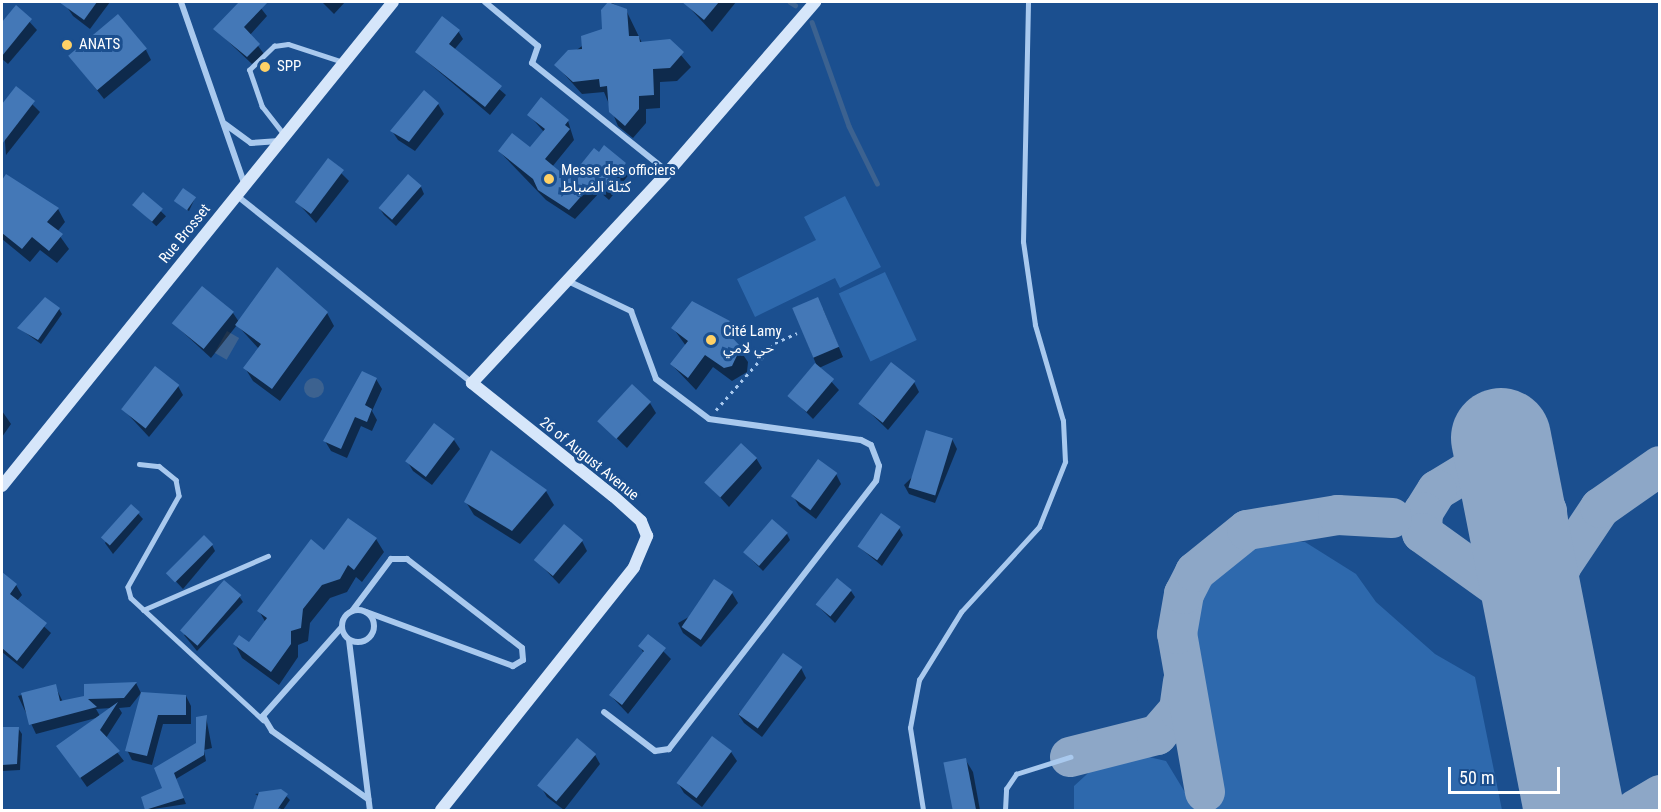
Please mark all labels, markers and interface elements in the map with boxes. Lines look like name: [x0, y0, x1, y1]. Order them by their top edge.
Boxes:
place label: ANATS: [79, 36, 120, 54]
marker: ANATS: [60, 38, 74, 52]
place label: SPP: [277, 58, 301, 76]
marker: SPP: [258, 60, 272, 74]
place label: Messe des officiers كتلة الضباط: [561, 161, 676, 196]
marker: Messe des officiers كتلة الضباط: [542, 172, 556, 186]
street label: Rue Brosset: [156, 201, 214, 267]
place label: Cité Lamy حي لامي: [723, 322, 782, 357]
marker: Cité Lamy حي لامي: [704, 333, 718, 347]
street label: 26 of August Avenue: [536, 414, 642, 504]
scale bar: [1451, 755, 1564, 793]
text: 50 m: [1459, 767, 1494, 788]

